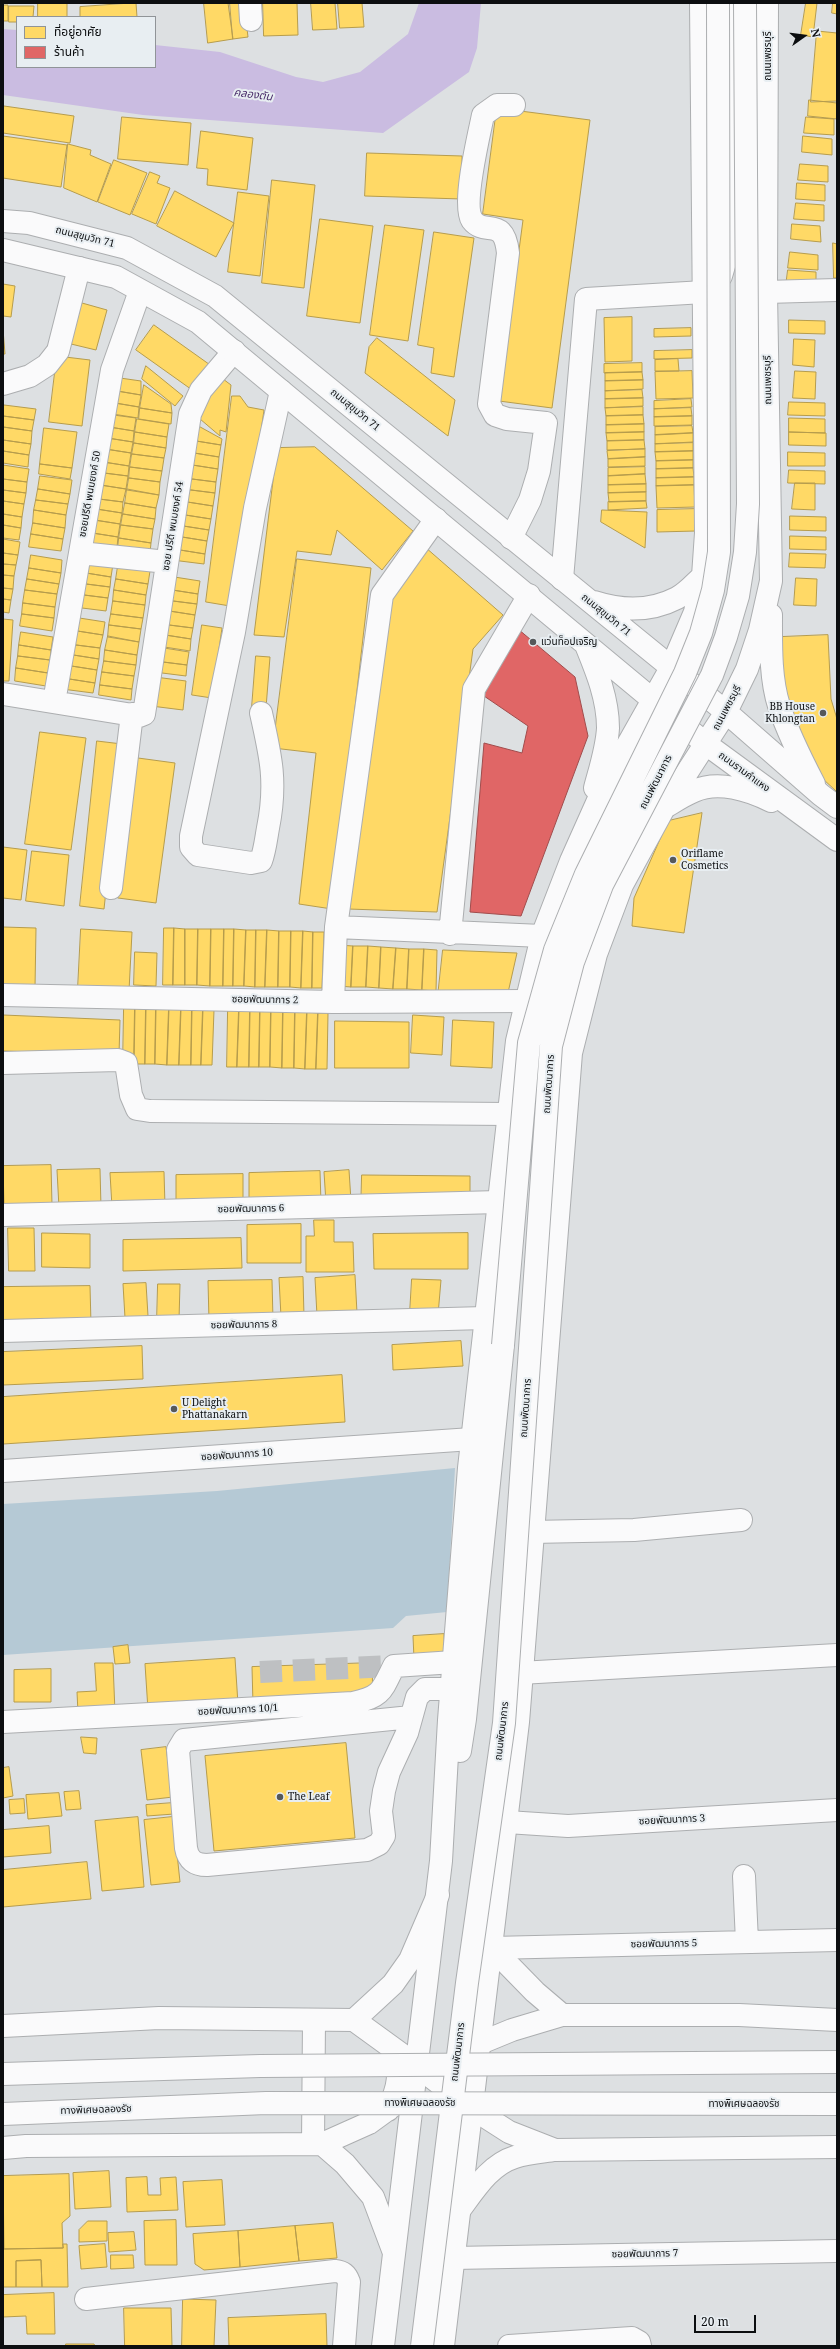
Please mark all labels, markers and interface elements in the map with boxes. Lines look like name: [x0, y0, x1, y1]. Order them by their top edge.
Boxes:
legend: [16, 16, 156, 68]
north arrow: [784, 16, 824, 56]
text: ที่อยู่อาศัย: [54, 23, 102, 40]
text: N: [808, 27, 824, 39]
street label: ถนนเพชรบุรี: [762, 31, 774, 81]
text: ร้านค้า: [54, 43, 84, 60]
water label: คลองตัน: [233, 86, 273, 104]
street label: ถนนสุขุมวิท 71: [54, 224, 116, 250]
street label: ถนนเพชรบุรี: [762, 355, 774, 405]
street label: ถนนสุขุมวิท 71: [328, 386, 382, 434]
street label: ซอยปรีดี พนมยงค์ 50: [77, 450, 103, 538]
street label: ซอย ปรีดี พนมยงค์ 54: [160, 481, 186, 571]
street label: ถนนสุขุมวิท 71: [579, 591, 633, 639]
place label: แว่นท็อปเจริญ: [541, 636, 597, 648]
marker: แว่นท็อปเจริญ: [528, 637, 538, 647]
street label: ถนนเพชรบุรี: [710, 683, 744, 733]
place label: BB House Khlongtan: [765, 701, 815, 724]
marker: BB House Khlongtan: [818, 708, 828, 718]
street label: ถนนรามคำแหง: [716, 749, 772, 795]
street label: ถนนพัฒนาการ: [637, 753, 675, 811]
place label: Oriflame Cosmetics: [681, 848, 728, 872]
marker: Oriflame Cosmetics: [668, 855, 678, 865]
street label: ซอยพัฒนาการ 2: [232, 993, 298, 1007]
street label: ถนนพัฒนาการ: [541, 1054, 557, 1114]
street label: ซอยพัฒนาการ 6: [218, 1202, 284, 1216]
street label: ซอยพัฒนาการ 8: [211, 1318, 277, 1332]
street label: ถนนพัฒนาการ: [518, 1378, 534, 1438]
place label: U Delight Phattanakarn: [182, 1397, 247, 1420]
marker: U Delight Phattanakarn: [169, 1404, 179, 1414]
street label: ซอยพัฒนาการ 10: [201, 1446, 273, 1464]
street label: ถนนพัฒนาการ: [492, 1701, 512, 1761]
street label: ซอยพัฒนาการ 10/1: [197, 1702, 279, 1718]
place label: The Leaf: [288, 1791, 329, 1803]
marker: The Leaf: [275, 1792, 285, 1802]
street label: ซอยพัฒนาการ 3: [638, 1812, 706, 1828]
street label: ซอยพัฒนาการ 5: [631, 1937, 697, 1951]
street label: ถนนพัฒนาการ: [448, 2022, 468, 2082]
street label: ทางพิเศษฉลองรัช: [384, 2097, 456, 2109]
street label: ทางพิเศษฉลองรัช: [708, 2098, 780, 2110]
street label: ทางพิเศษฉลองรัช: [60, 2103, 132, 2117]
street label: ซอยพัฒนาการ 7: [612, 2247, 678, 2261]
scale bar: [696, 2307, 758, 2333]
text: 20 m: [701, 2313, 729, 2330]

